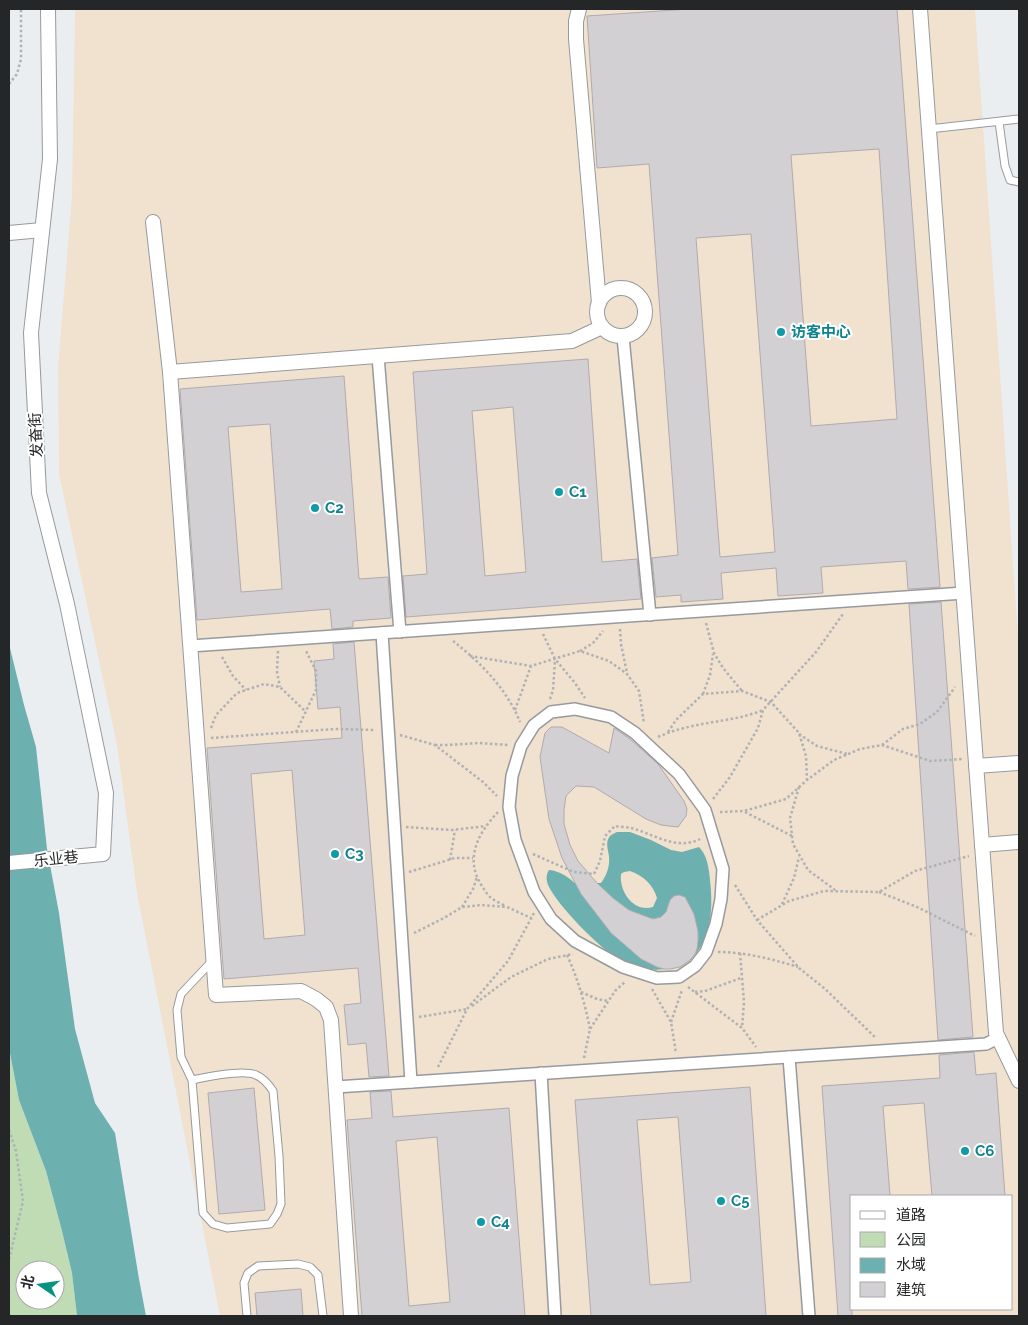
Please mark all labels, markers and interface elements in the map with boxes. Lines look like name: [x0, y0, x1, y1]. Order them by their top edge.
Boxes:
place label: 访客中心: [791, 323, 851, 341]
marker: 访客中心: [775, 326, 787, 338]
street label: 发奋街: [26, 412, 46, 458]
place label: C1: [569, 483, 587, 501]
marker: C1: [553, 486, 565, 498]
place label: C2: [325, 499, 344, 517]
marker: C2: [309, 502, 321, 514]
place label: C3: [345, 845, 364, 863]
street label: 乐业巷: [33, 848, 79, 870]
marker: C3: [329, 848, 341, 860]
place label: C6: [975, 1142, 994, 1160]
marker: C6: [959, 1145, 971, 1157]
place label: C5: [731, 1192, 750, 1210]
marker: C5: [715, 1195, 727, 1207]
legend: [850, 1195, 1013, 1310]
text: 道路: [896, 1206, 926, 1224]
place label: C4: [491, 1213, 510, 1231]
marker: C4: [475, 1216, 487, 1228]
text: 公园: [896, 1231, 926, 1249]
text: 水域: [896, 1256, 926, 1274]
north arrow: [15, 1260, 65, 1310]
text: 北: [18, 1273, 37, 1291]
text: 建筑: [896, 1281, 926, 1299]

